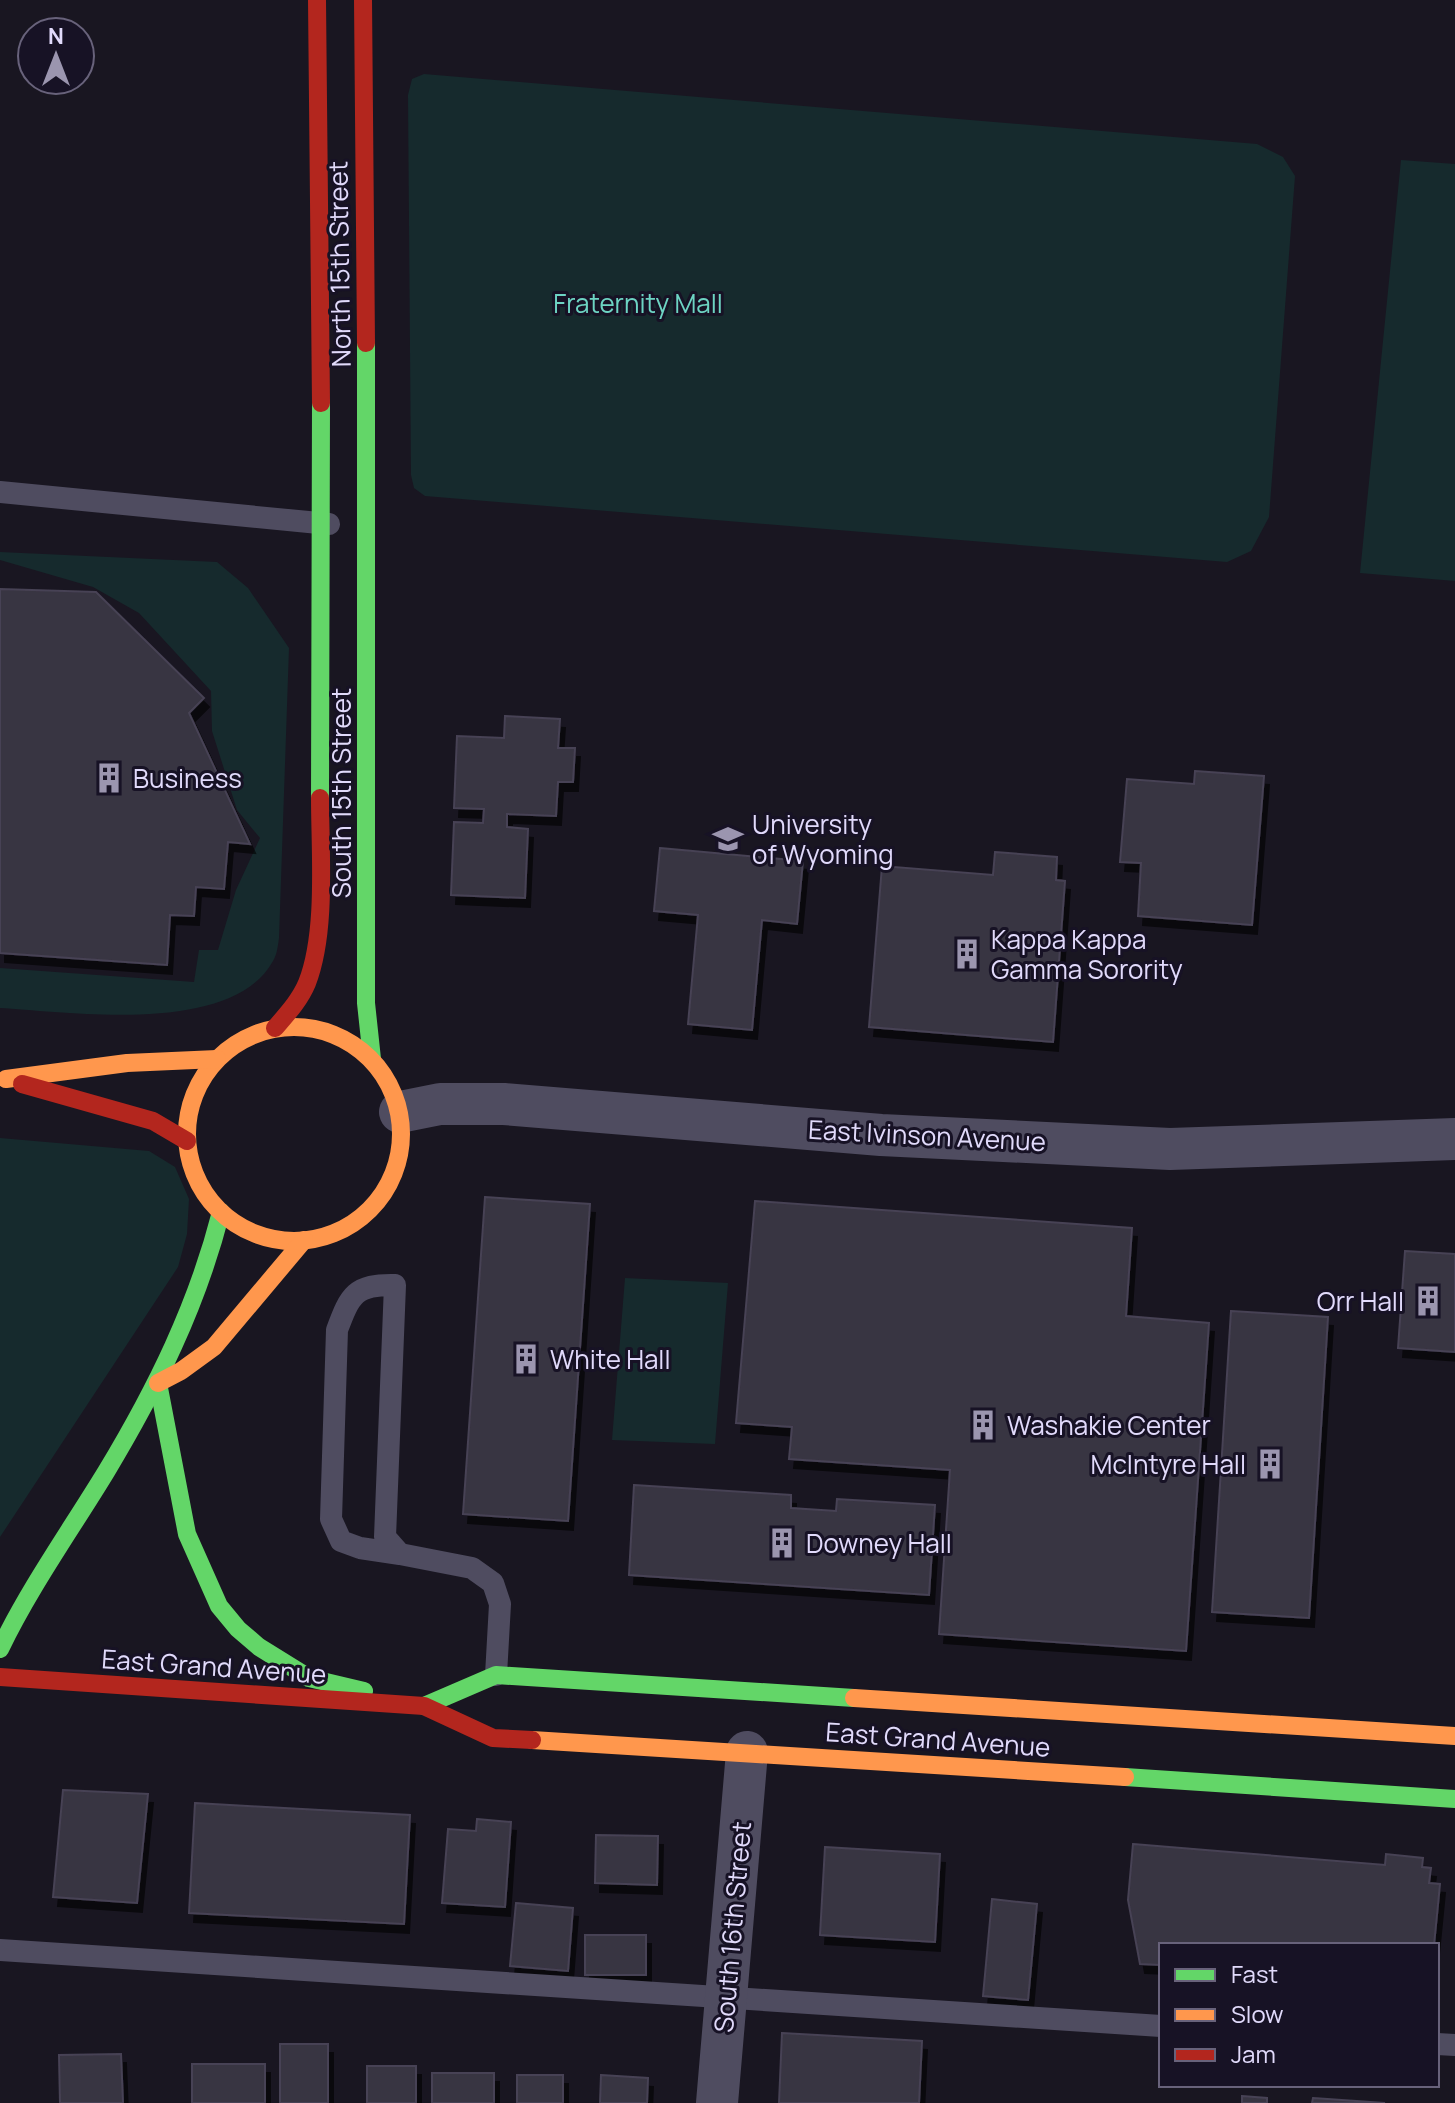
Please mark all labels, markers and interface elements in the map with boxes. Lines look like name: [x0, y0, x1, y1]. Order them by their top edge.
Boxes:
north arrow: [16, 16, 96, 96]
text: N: [48, 21, 64, 51]
street label: North 15th Street: [319, 161, 359, 367]
park label: Fraternity Mall: [553, 285, 723, 321]
street label: South 15th Street: [323, 688, 359, 898]
place label: Business: [133, 760, 242, 796]
building icon: Business: [92, 761, 126, 795]
place label: University of Wyoming: [752, 806, 894, 872]
school or university icon: University of Wyoming: [711, 822, 745, 856]
place label: Kappa Kappa Gamma Sorority: [991, 921, 1183, 987]
building icon: Kappa Kappa Gamma Sorority: [950, 937, 984, 971]
street label: East Ivinson Avenue: [807, 1111, 1047, 1159]
place label: Orr Hall: [1317, 1283, 1404, 1319]
building icon: Orr Hall: [1411, 1284, 1445, 1318]
place label: White Hall: [550, 1341, 671, 1377]
building icon: White Hall: [509, 1342, 543, 1376]
place label: Washakie Center: [1007, 1407, 1211, 1443]
building icon: Washakie Center: [966, 1408, 1000, 1442]
place label: McIntyre Hall: [1091, 1446, 1246, 1482]
building icon: McIntyre Hall: [1253, 1447, 1287, 1481]
place label: Downey Hall: [806, 1525, 952, 1561]
building icon: Downey Hall: [765, 1526, 799, 1560]
street label: East Grand Avenue: [100, 1640, 328, 1692]
street label: East Grand Avenue: [824, 1713, 1052, 1765]
street label: South 16th Street: [705, 1820, 759, 2034]
legend: [1159, 1943, 1439, 2087]
text: Fast: [1231, 1957, 1278, 1990]
text: Slow: [1231, 1997, 1284, 2030]
text: Jam: [1231, 2037, 1276, 2070]

